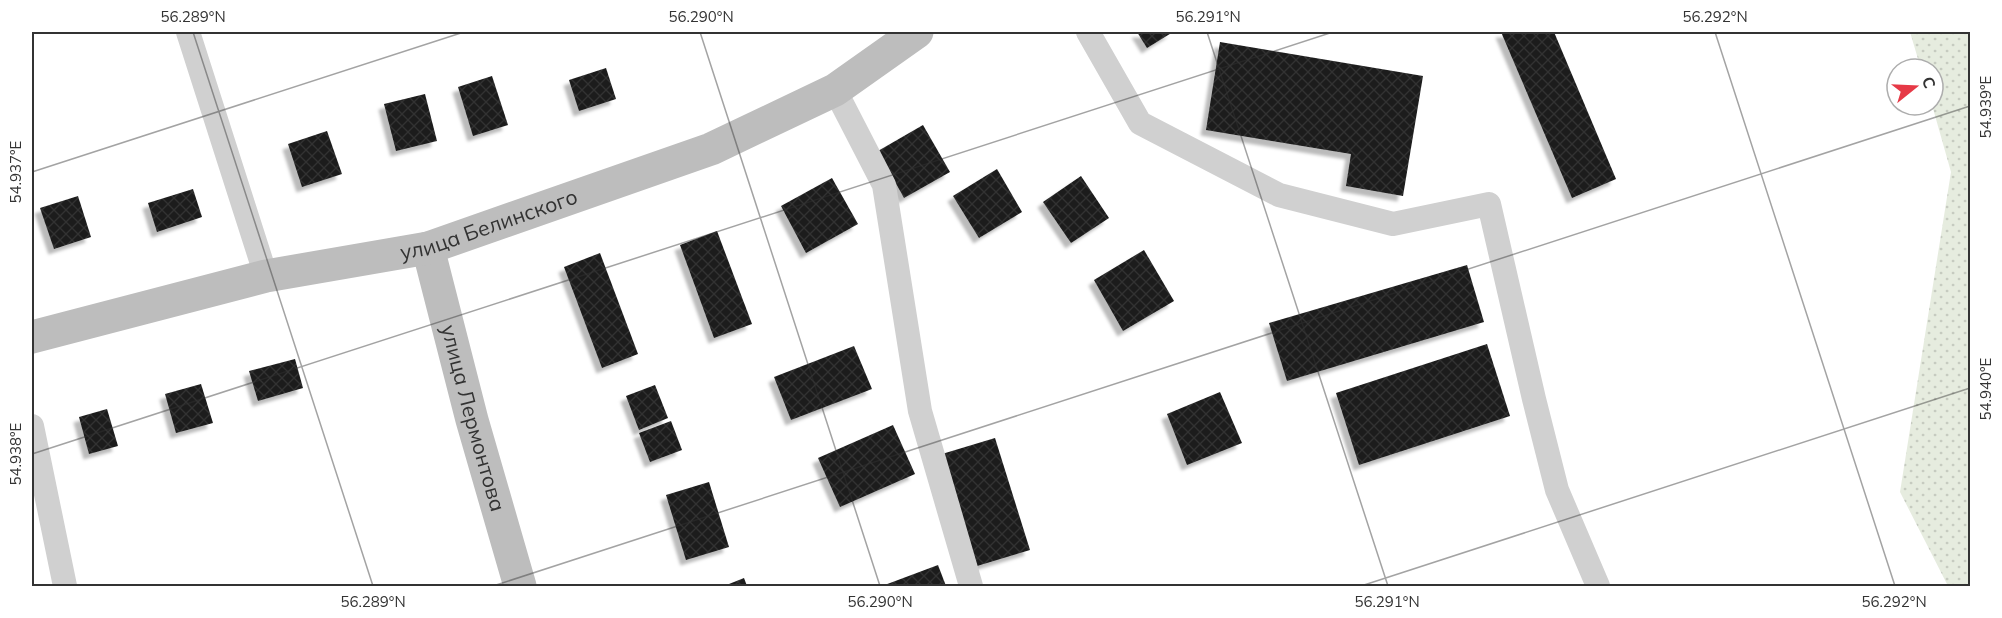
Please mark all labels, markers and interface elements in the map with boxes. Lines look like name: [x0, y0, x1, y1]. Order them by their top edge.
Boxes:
text: 56.289°N: [160, 7, 226, 26]
text: 56.290°N: [668, 7, 734, 26]
text: 56.291°N: [1175, 7, 1241, 26]
text: 56.292°N: [1682, 7, 1748, 26]
north arrow: [1885, 57, 1945, 117]
text: С: [1918, 74, 1940, 91]
text: 54.939°E: [1976, 75, 1995, 138]
text: 54.937°E: [6, 140, 25, 203]
street label: улица Белинского: [398, 183, 581, 265]
street label: улица Лермонтова: [436, 322, 512, 514]
text: 54.940°E: [1976, 357, 1995, 420]
text: 54.938°E: [6, 422, 25, 485]
text: 56.289°N: [340, 592, 406, 611]
text: 56.290°N: [847, 592, 913, 611]
text: 56.291°N: [1354, 592, 1420, 611]
text: 56.292°N: [1861, 592, 1927, 611]

